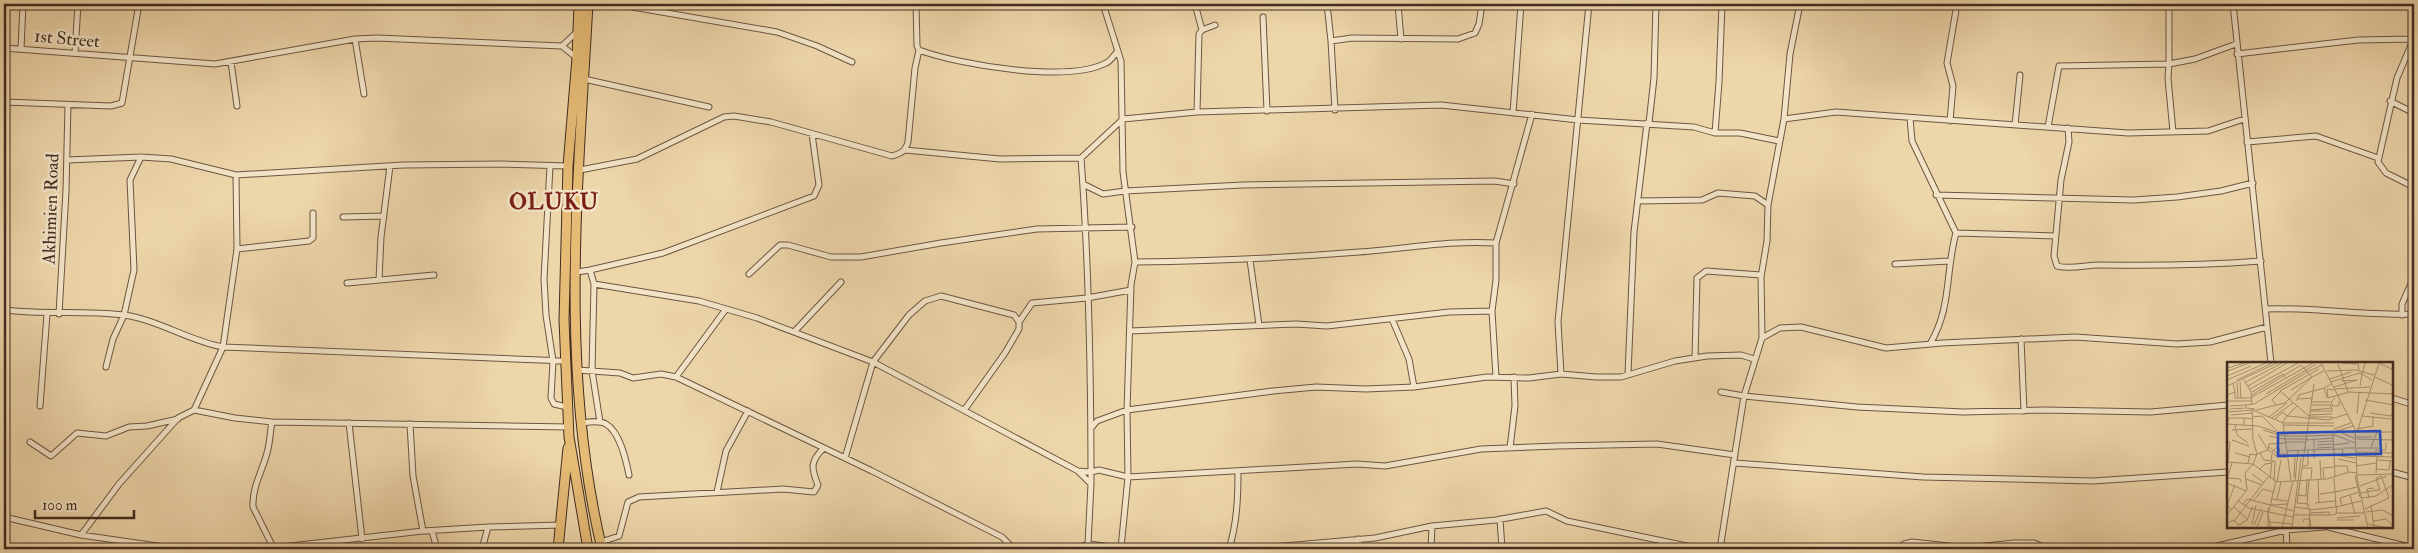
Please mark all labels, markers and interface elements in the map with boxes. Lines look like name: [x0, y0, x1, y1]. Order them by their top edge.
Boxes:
street label: 1st Street: [33, 25, 101, 53]
street label: Akhimien Road: [38, 153, 64, 266]
district label: OLUKU: [509, 188, 599, 216]
inset map: [2227, 362, 2393, 528]
scale bar: [35, 488, 134, 520]
text: 100 m: [42, 496, 78, 515]

